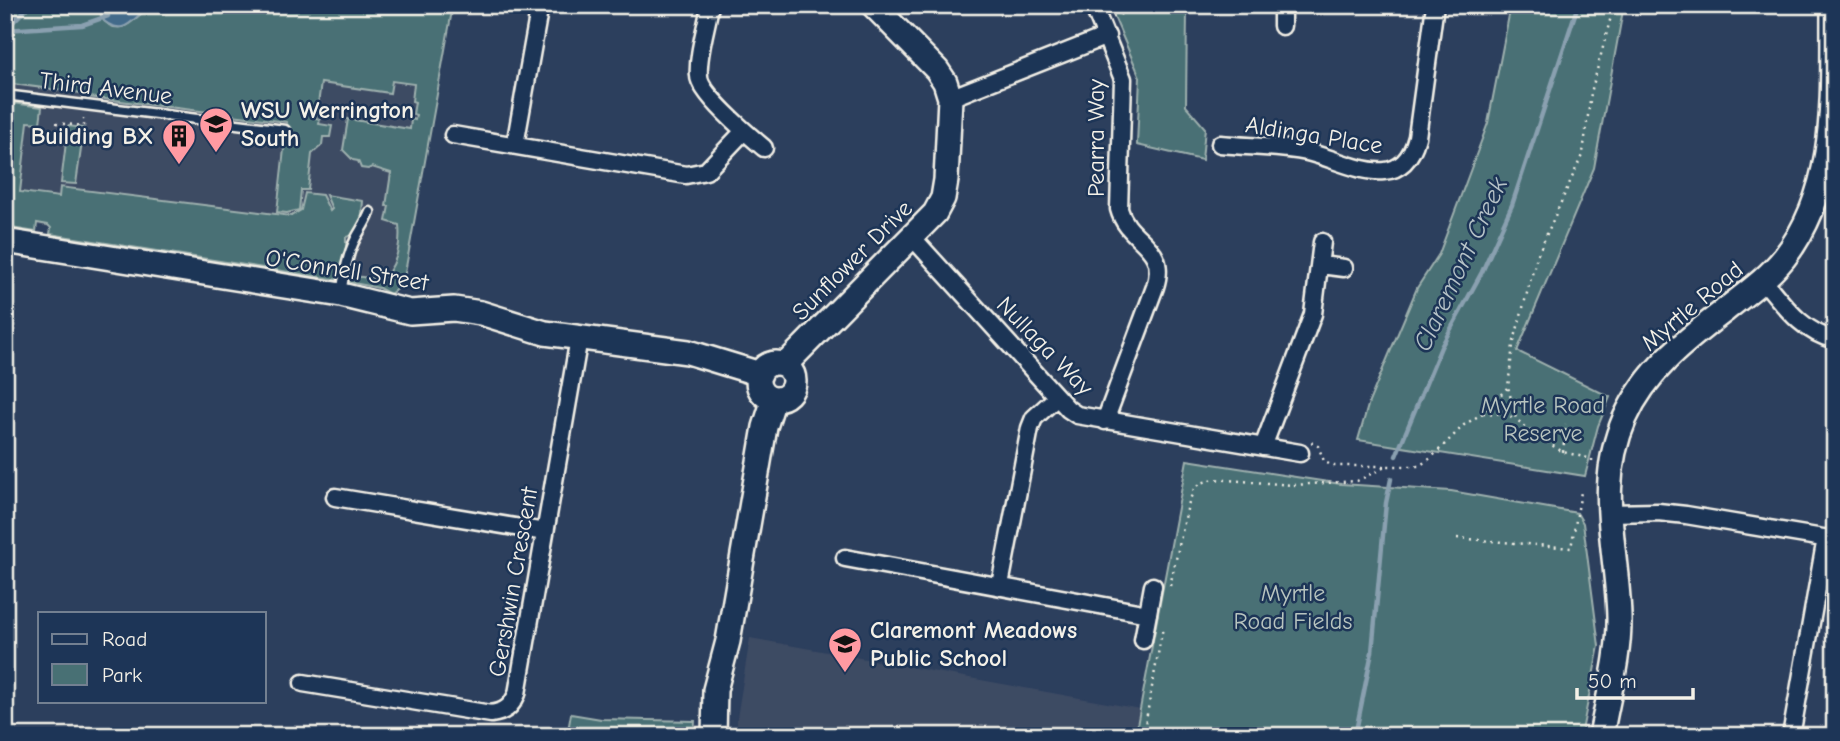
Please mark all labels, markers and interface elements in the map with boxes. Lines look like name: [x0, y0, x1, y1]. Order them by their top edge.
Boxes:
street label: Third Avenue: [38, 66, 174, 110]
street label: Pearra Way: [1082, 79, 1110, 197]
place label: WSU Werrington South: [241, 96, 414, 152]
school or university icon: WSU Werrington South: [197, 105, 235, 154]
street label: Aldinga Place: [1243, 110, 1385, 160]
building icon: Building BX: [160, 117, 198, 166]
place label: Building BX: [31, 122, 154, 150]
water label: Claremont Creek: [1408, 172, 1514, 356]
street label: Sunflower Drive: [786, 194, 918, 326]
street label: O'Connell Street: [263, 243, 432, 297]
street label: Myrtle Road: [1635, 255, 1749, 357]
street label: Nullaga Way: [991, 291, 1099, 401]
park label: Myrtle Road Reserve: [1481, 391, 1605, 447]
street label: Gershwin Crescent: [483, 484, 544, 679]
park label: Myrtle Road Fields: [1233, 579, 1353, 635]
legend: [38, 612, 266, 702]
place label: Claremont Meadows Public School: [870, 616, 1077, 672]
school or university icon: Claremont Meadows Public School: [826, 625, 864, 674]
text: Road: [102, 627, 147, 651]
scale bar: [1577, 657, 1693, 701]
text: Park: [102, 663, 142, 687]
text: 50 m: [1588, 669, 1637, 693]

